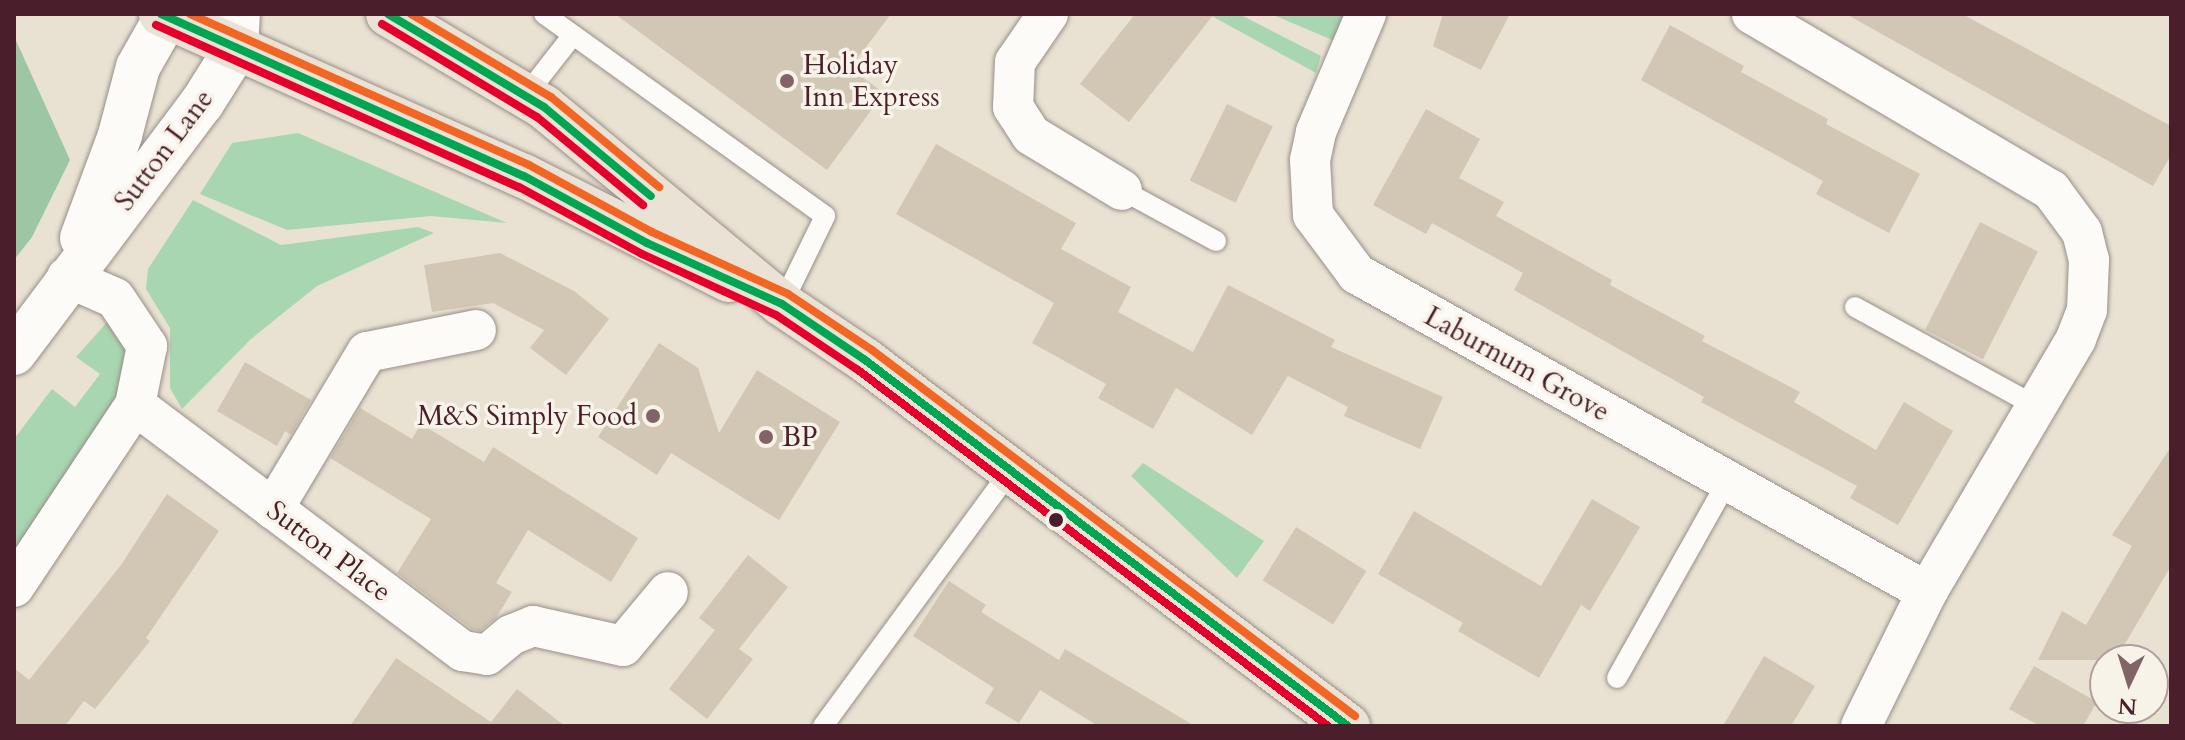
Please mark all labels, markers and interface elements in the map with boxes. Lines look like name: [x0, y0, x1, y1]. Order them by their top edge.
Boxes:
place label: Holiday Inn Express: [803, 48, 940, 114]
marker: Holiday Inn Express: [778, 72, 796, 90]
street label: Sutton Lane: [107, 83, 221, 217]
street label: Laburnum Grove: [1419, 299, 1615, 429]
place label: M&S Simply Food: [417, 399, 637, 433]
marker: M&S Simply Food: [644, 407, 662, 425]
place label: BP: [782, 420, 818, 454]
marker: BP: [757, 428, 775, 446]
street label: Sutton Place: [260, 493, 398, 609]
unlabelled marker: [1048, 512, 1064, 528]
north arrow: [2089, 644, 2169, 724]
text: N: [2117, 690, 2138, 722]

